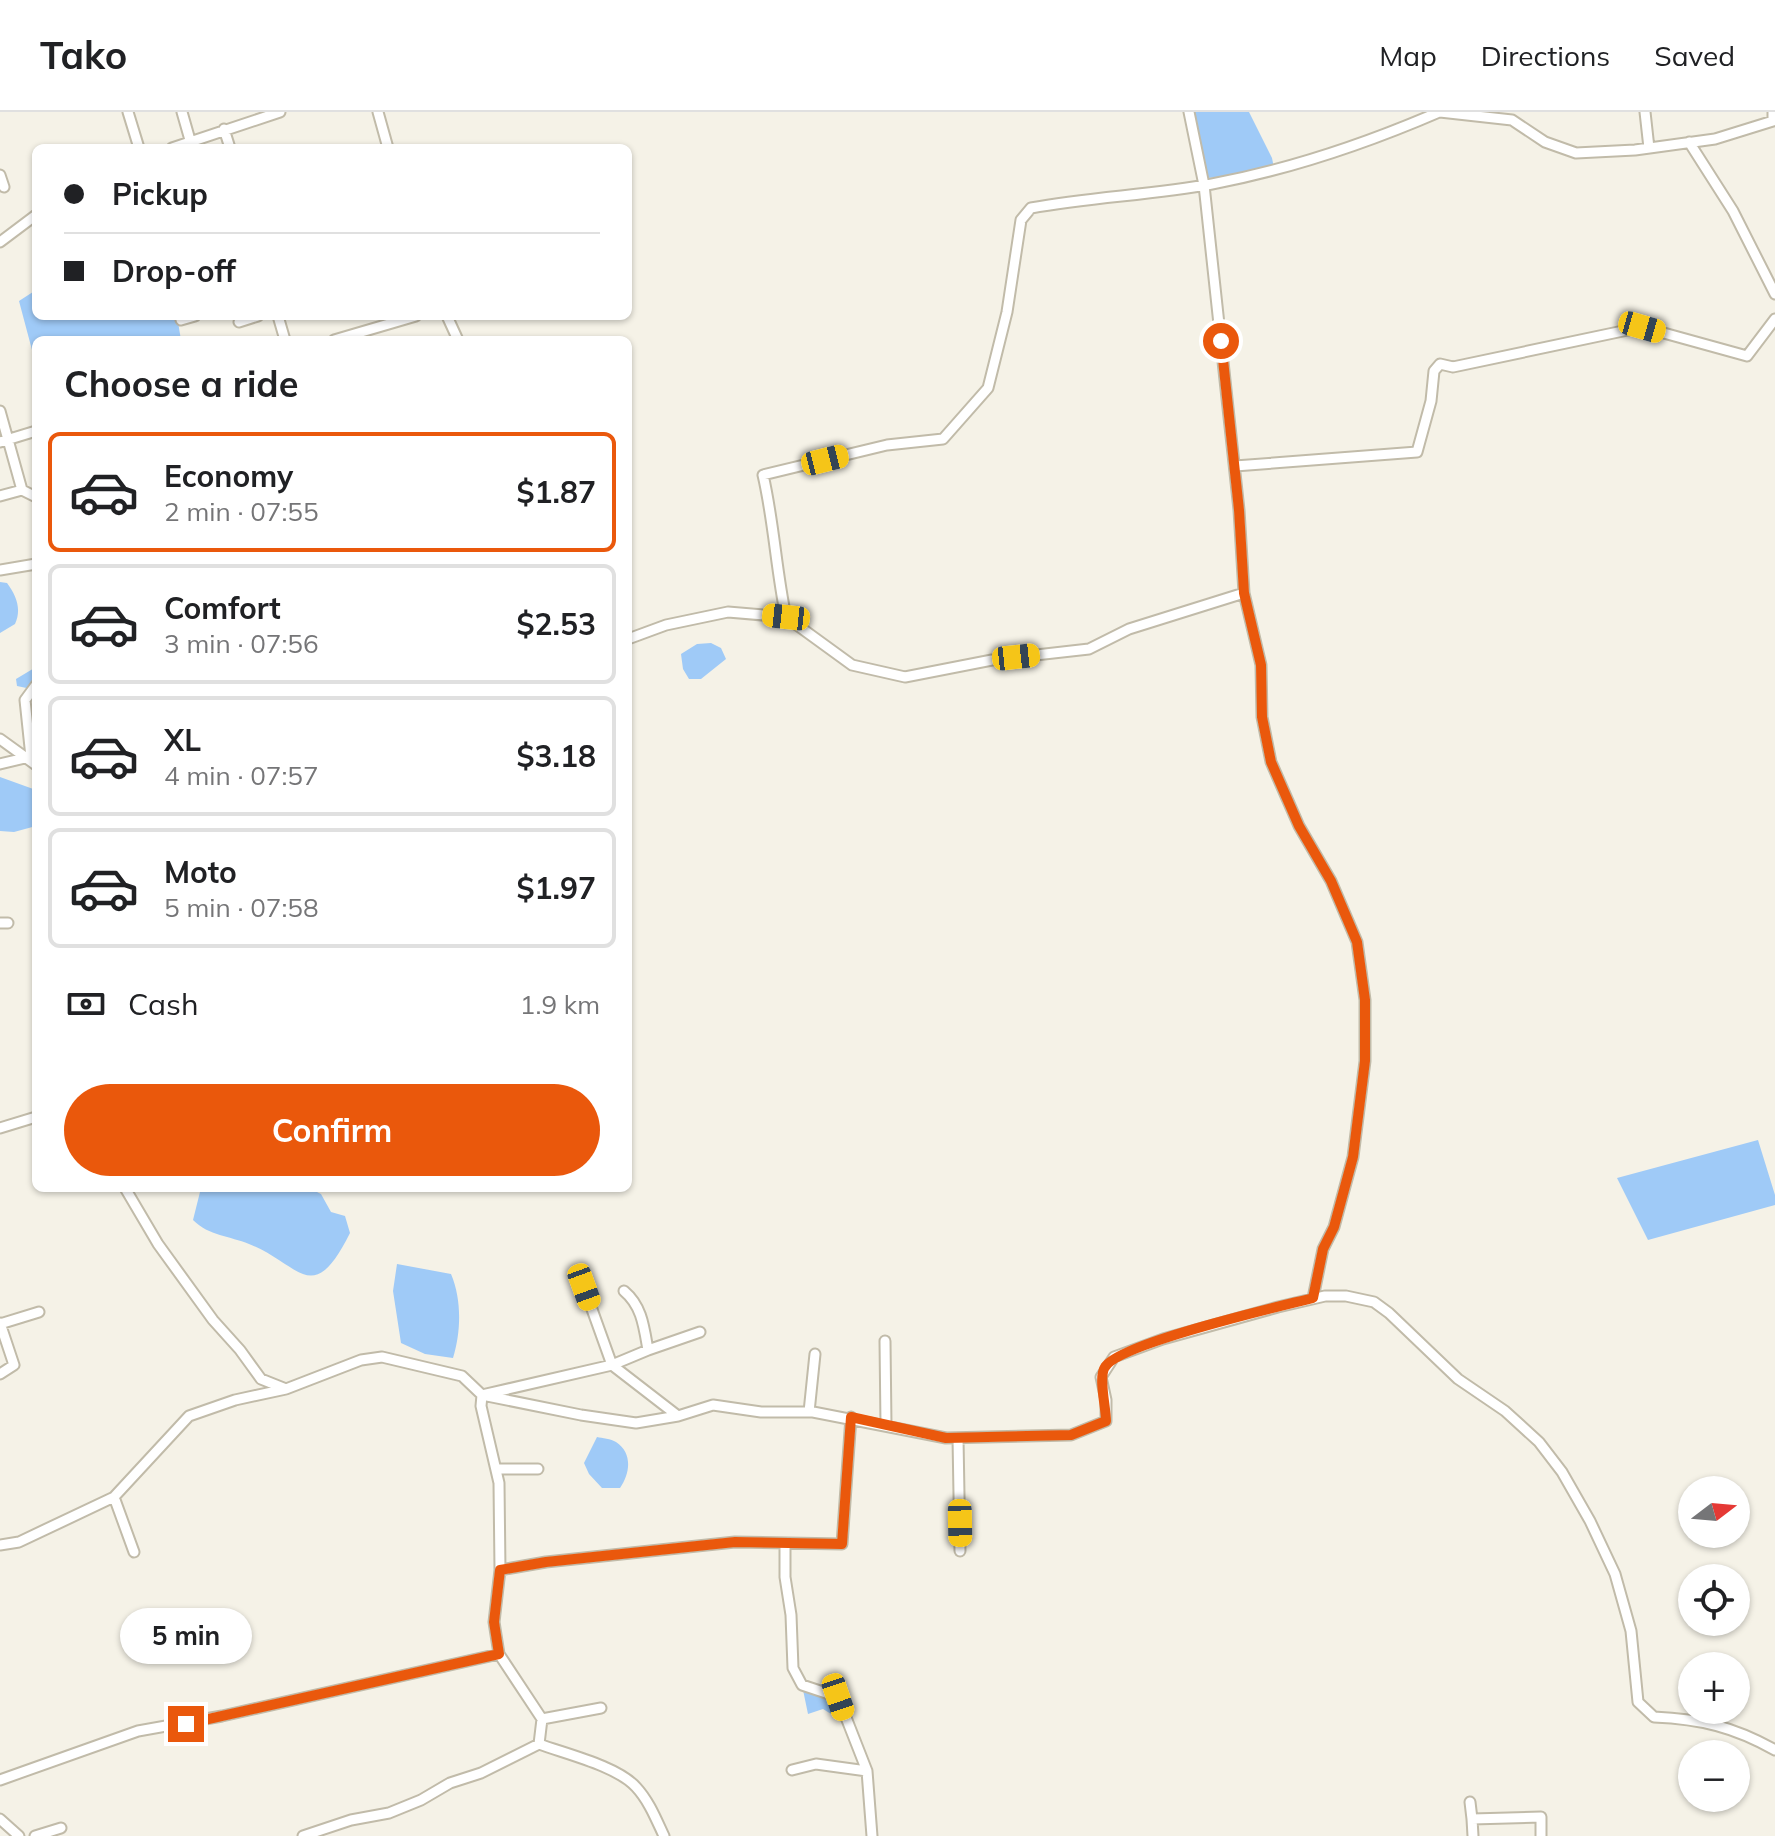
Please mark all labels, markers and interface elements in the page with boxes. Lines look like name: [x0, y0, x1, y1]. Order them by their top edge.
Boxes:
text: Tako: [40, 31, 127, 79]
text: Map: [1379, 38, 1437, 73]
text: Directions: [1481, 38, 1610, 73]
text: Saved: [1654, 38, 1735, 73]
text: Pickup: [112, 175, 208, 213]
text: Drop-off: [112, 252, 236, 290]
car: [1616, 309, 1668, 345]
route start: [1203, 323, 1239, 359]
text: Choose a ride: [64, 361, 298, 406]
car: [799, 443, 851, 477]
icon: car: [68, 456, 140, 528]
text: Economy: [164, 457, 293, 495]
text: $1.87: [517, 473, 596, 511]
text: 2 min · 07:55: [164, 495, 319, 528]
icon: car: [68, 588, 140, 660]
text: Comfort: [164, 589, 281, 627]
car: [761, 603, 811, 631]
text: $2.53: [517, 605, 596, 643]
text: 3 min · 07:56: [164, 627, 319, 660]
car: [991, 643, 1041, 671]
icon: car: [68, 720, 140, 792]
text: XL: [164, 721, 201, 759]
text: $3.18: [517, 737, 596, 775]
text: 4 min · 07:57: [164, 759, 319, 792]
icon: car: [68, 852, 140, 924]
text: Moto: [164, 853, 237, 891]
text: $1.97: [517, 869, 596, 907]
text: 5 min · 07:58: [164, 891, 319, 924]
icon: cash: [64, 982, 108, 1026]
text: Cash: [128, 985, 199, 1023]
text: 1.9 km: [520, 988, 600, 1021]
button: Confirm: [64, 1084, 600, 1176]
car: [565, 1260, 603, 1314]
north arrow: [1678, 1476, 1750, 1548]
map controls: [1678, 1476, 1750, 1812]
car: [948, 1499, 972, 1547]
button: locate: [1678, 1564, 1750, 1636]
callout: 5 min: [120, 1608, 252, 1664]
text: 5 min: [152, 1619, 220, 1652]
button: +: [1678, 1652, 1750, 1724]
car: [819, 1670, 857, 1724]
route end: [168, 1706, 204, 1742]
button: −: [1678, 1740, 1750, 1812]

